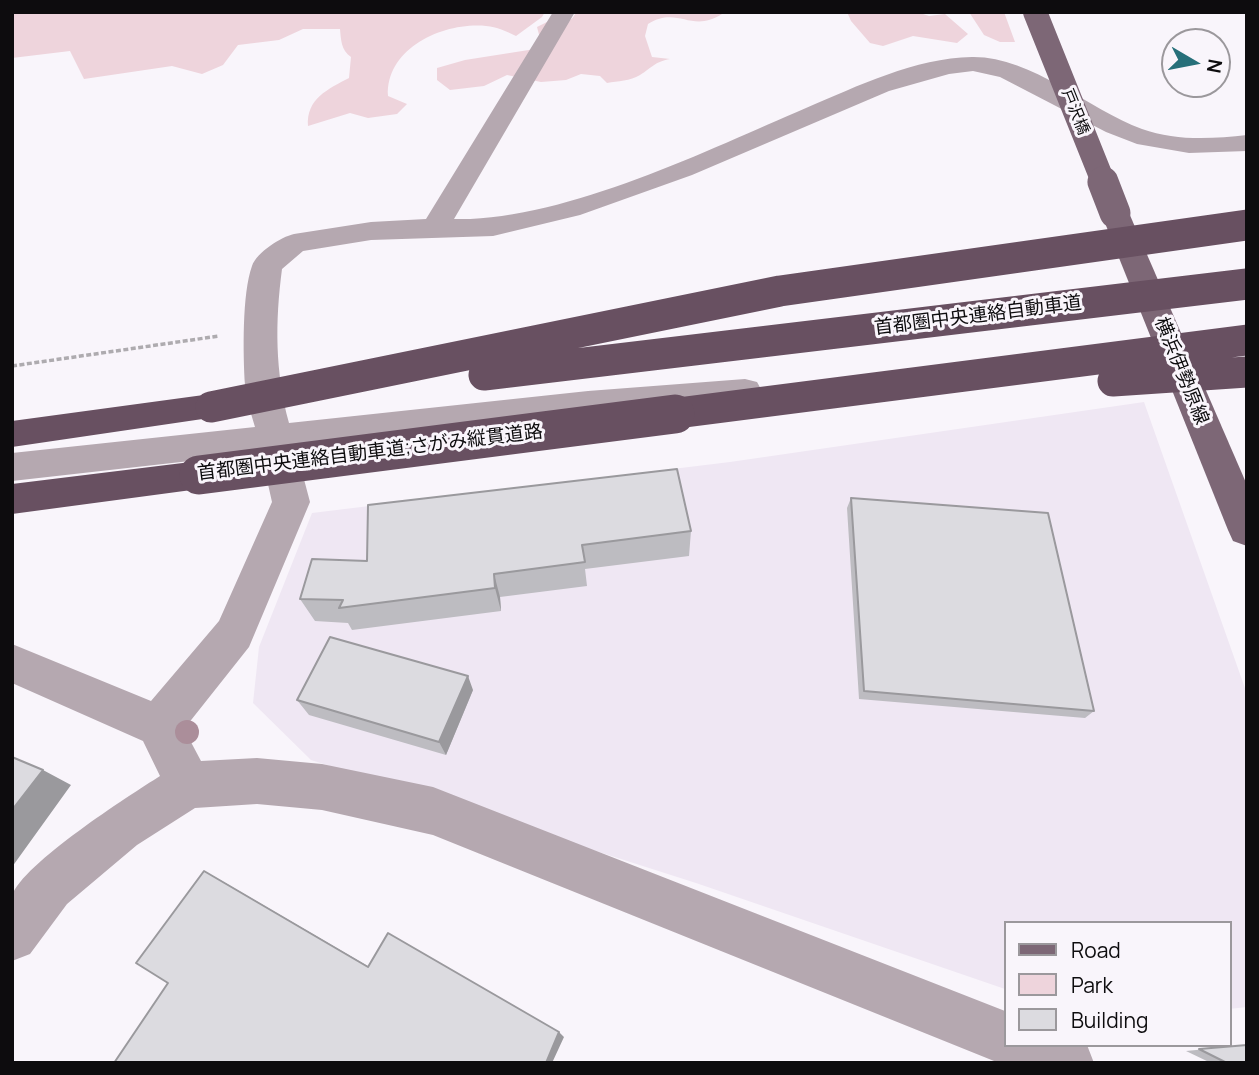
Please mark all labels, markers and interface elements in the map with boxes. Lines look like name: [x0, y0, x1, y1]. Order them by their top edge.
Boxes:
north arrow: [1161, 28, 1231, 98]
text: N: [1201, 57, 1229, 75]
street label: 戸沢橋: [1057, 86, 1093, 138]
street label: 首都圏中央連絡自動車道: [873, 292, 1083, 340]
street label: 横浜伊勢原線: [1149, 314, 1213, 428]
street label: 首都圏中央連絡自動車道;さがみ縦貫道路: [196, 420, 544, 486]
legend: [1004, 921, 1231, 1047]
text: Road: [1071, 936, 1121, 964]
text: Park: [1071, 971, 1113, 999]
text: Building: [1071, 1006, 1148, 1034]

